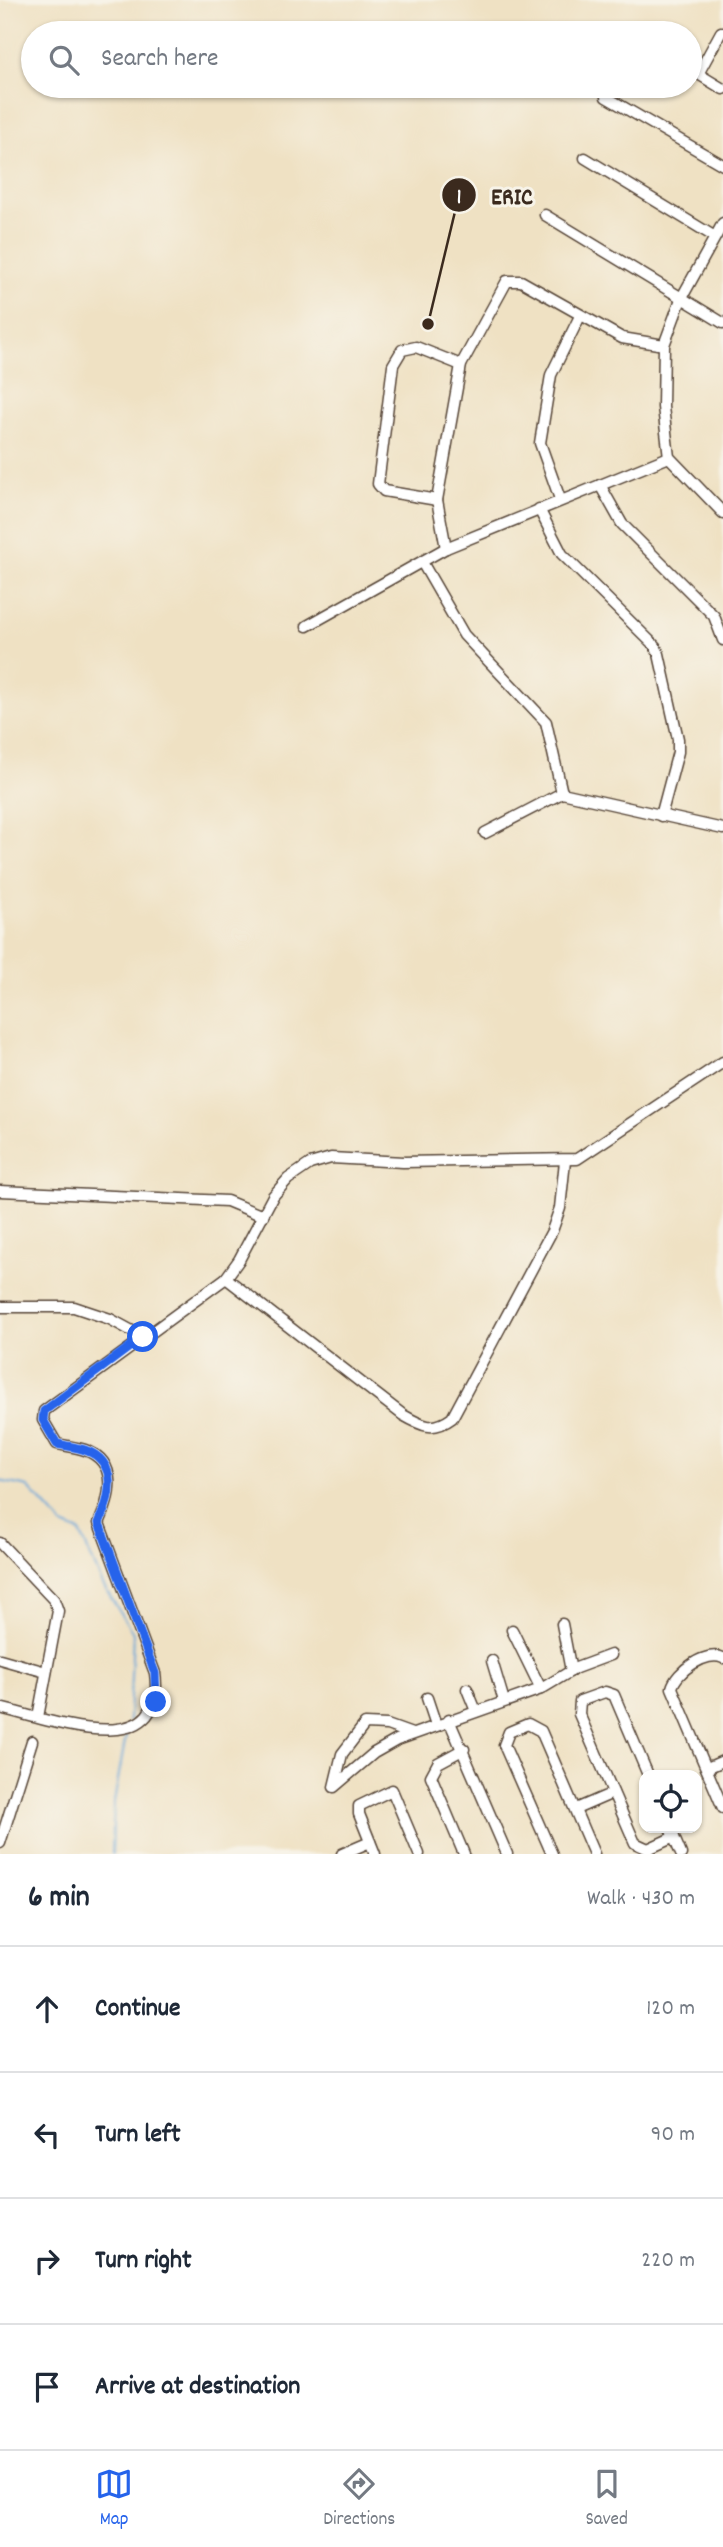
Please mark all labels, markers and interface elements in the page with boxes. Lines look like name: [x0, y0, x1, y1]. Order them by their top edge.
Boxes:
search box: [21, 21, 702, 98]
icon: search: [45, 41, 83, 79]
text: Search here: [101, 41, 219, 78]
callout: ERIC: [442, 173, 547, 218]
text: ERIC: [491, 182, 533, 216]
text: 1: [457, 184, 461, 214]
route start: [127, 1321, 158, 1352]
route end: [140, 1686, 171, 1717]
map controls: [639, 1770, 702, 1833]
button: locate: [639, 1770, 702, 1833]
text: 6 min: [28, 1878, 90, 1921]
text: Walk · 430 m: [587, 1883, 695, 1916]
icon: ahead: [28, 1990, 66, 2028]
text: Continue: [95, 1991, 180, 2028]
text: 120 m: [646, 1993, 695, 2026]
icon: left: [28, 2116, 66, 2154]
text: Turn left: [95, 2117, 181, 2154]
text: 90 m: [651, 2119, 695, 2152]
icon: right: [28, 2242, 66, 2280]
text: Turn right: [95, 2243, 192, 2280]
text: 220 m: [641, 2245, 695, 2278]
icon: arrive: [28, 2368, 66, 2406]
text: Arrive at destination: [95, 2369, 300, 2406]
tab: Map: [95, 2465, 133, 2534]
tab: Directions: [323, 2465, 395, 2534]
tab: Saved: [585, 2465, 628, 2534]

